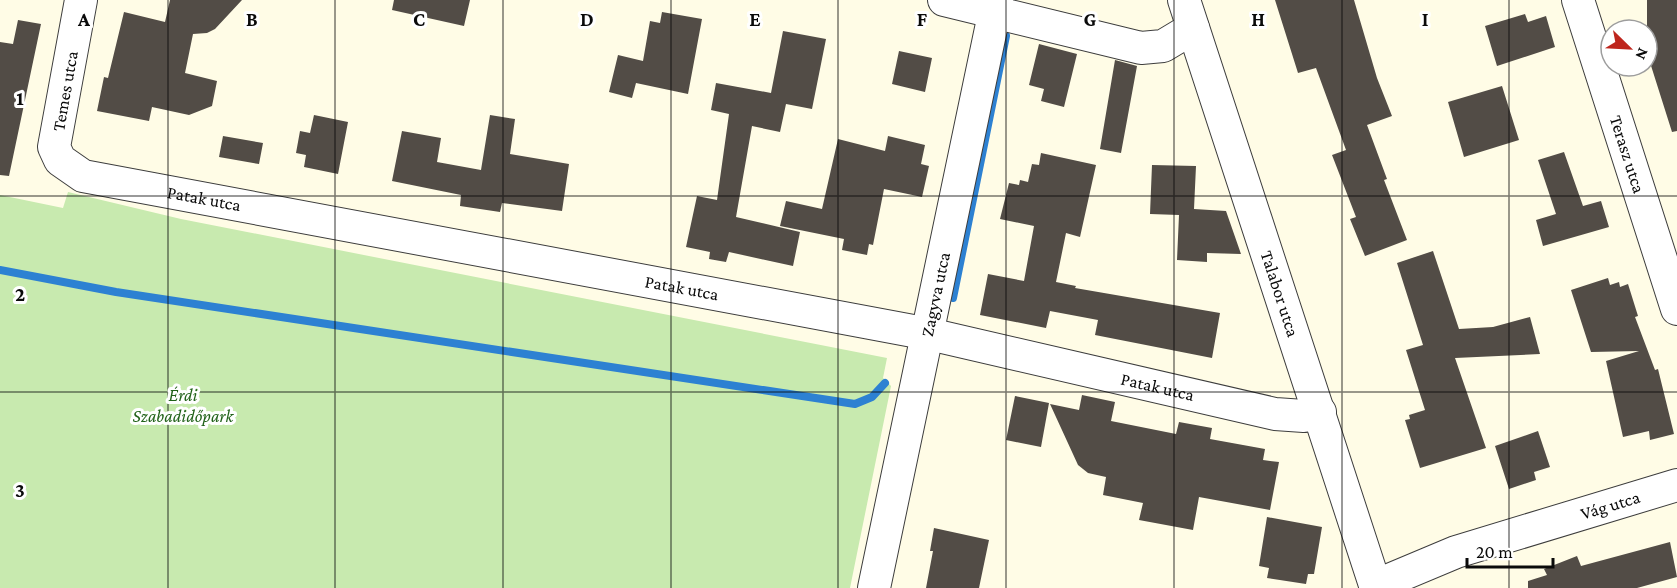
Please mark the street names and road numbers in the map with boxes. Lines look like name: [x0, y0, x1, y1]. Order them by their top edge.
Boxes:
street label: Temes utca: [48, 49, 82, 133]
street label: Terasz utca: [1606, 113, 1649, 196]
street label: Patak utca: [166, 182, 243, 215]
street label: Talabor utca: [1256, 248, 1303, 340]
street label: Zagyva utca: [917, 250, 954, 339]
street label: Patak utca: [643, 271, 720, 305]
street label: Patak utca: [1119, 369, 1196, 405]
street label: Vág utca: [1578, 487, 1642, 524]

